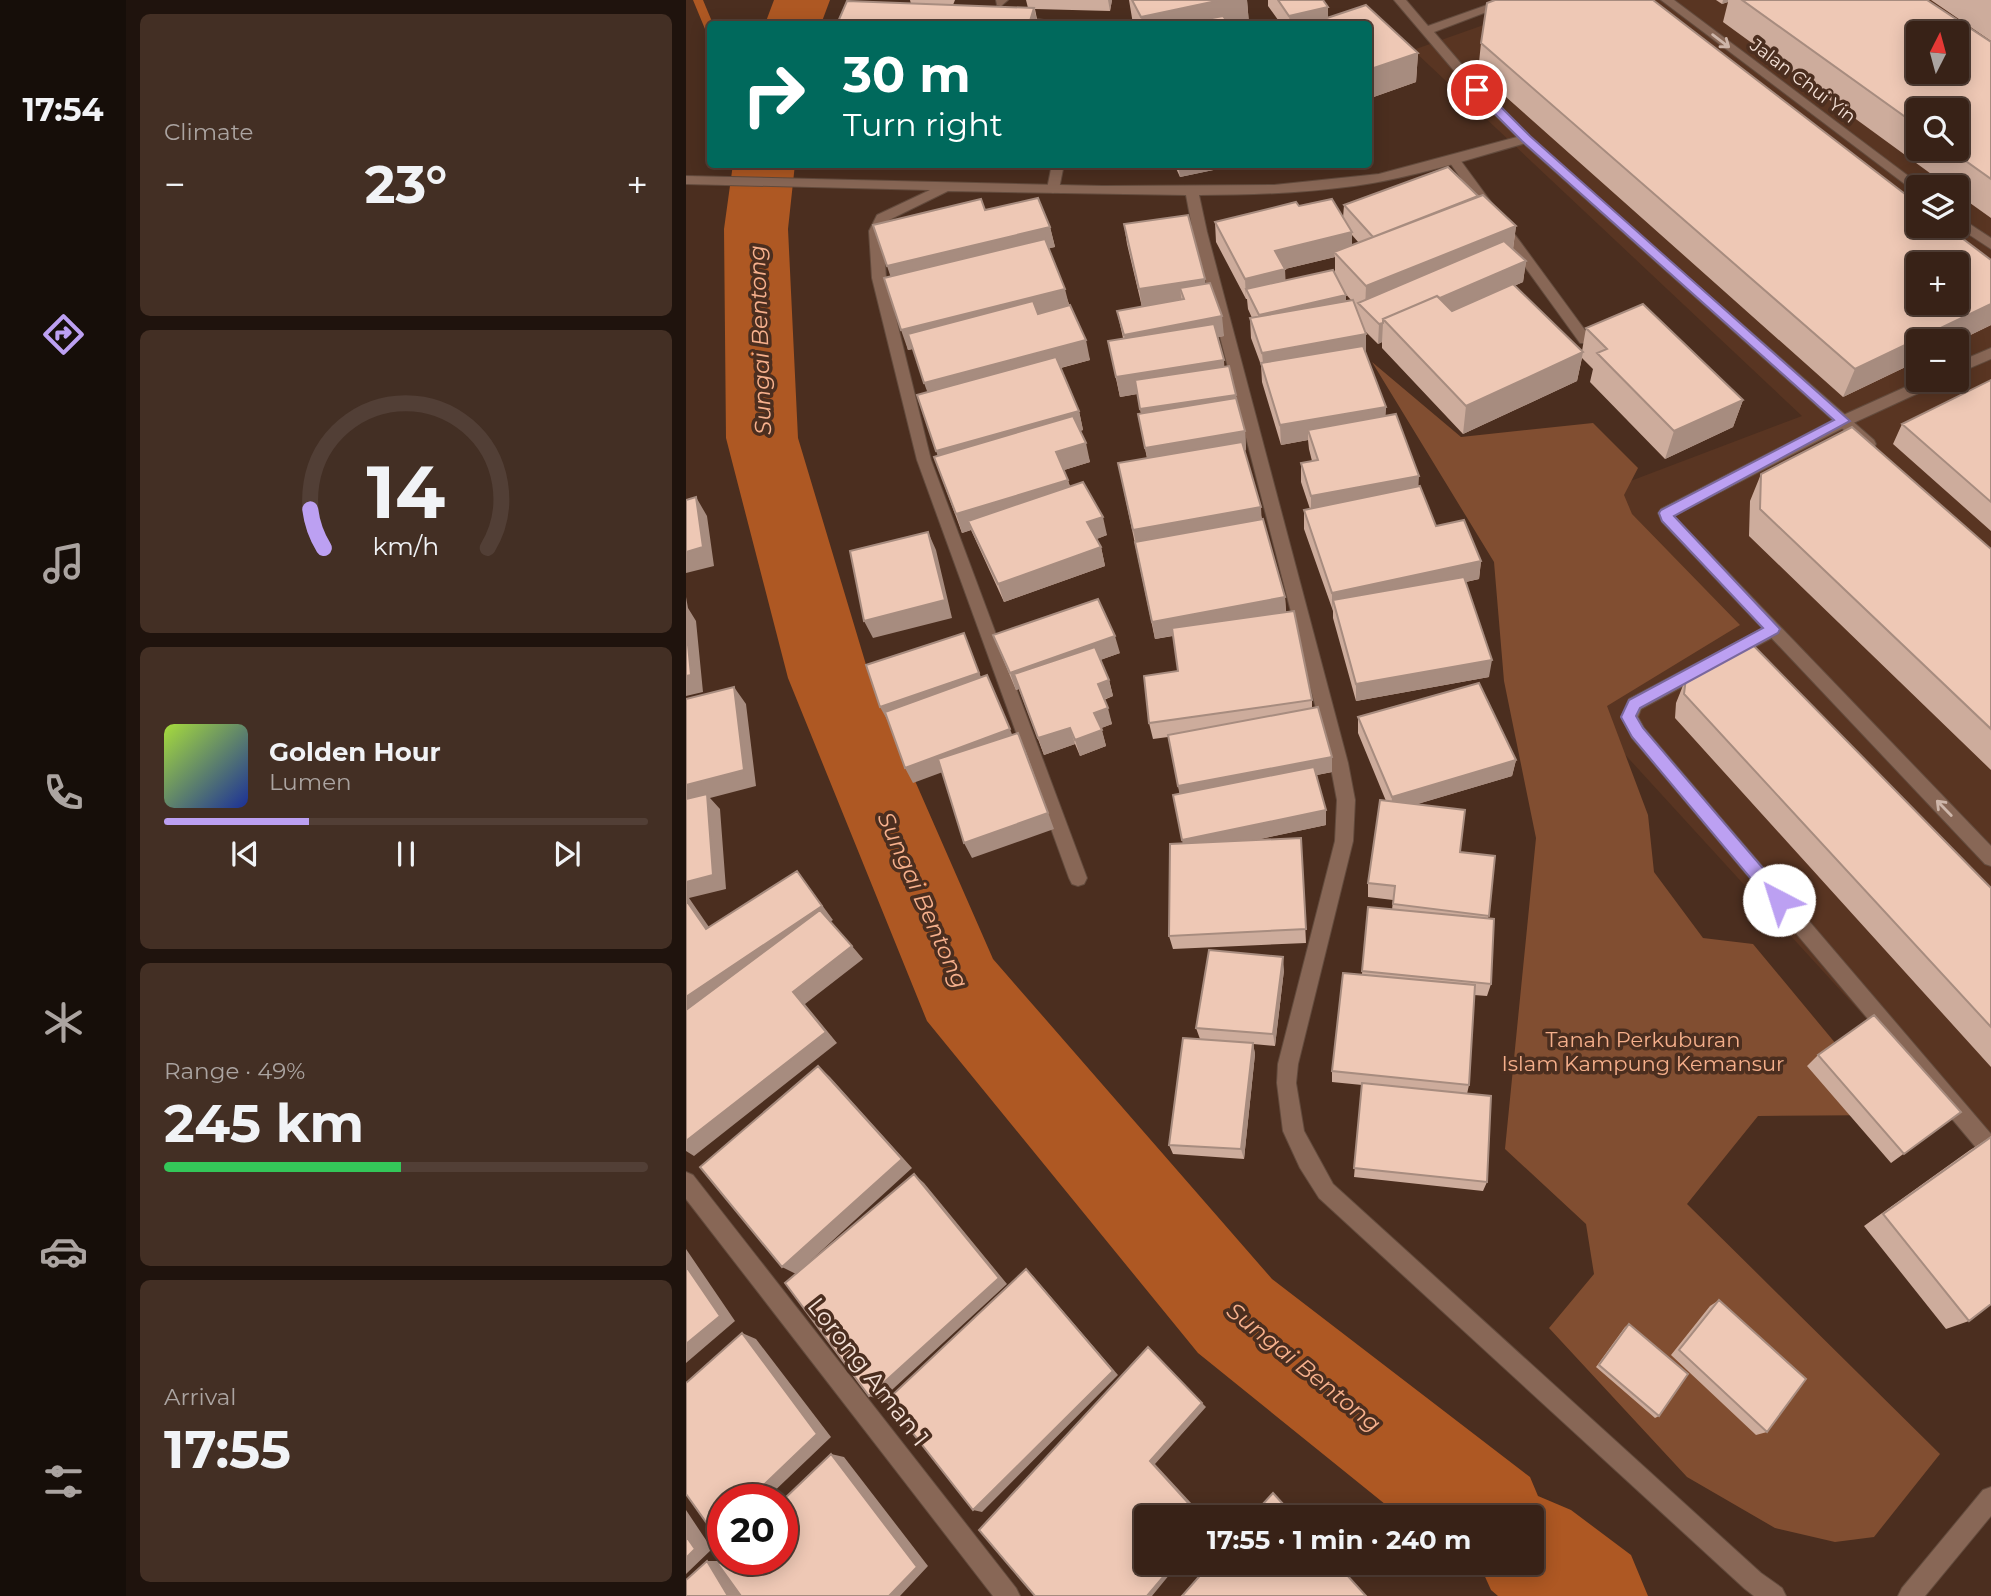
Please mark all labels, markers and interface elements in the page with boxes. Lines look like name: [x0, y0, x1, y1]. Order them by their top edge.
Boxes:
north arrow: [1906, 21, 1969, 84]
map controls: [1906, 21, 1969, 392]
one-way arrow: [1712, 33, 1731, 48]
street label: Jalan Chui Yin: [1745, 33, 1860, 128]
text: 30 m: [843, 45, 971, 104]
icon: right: [728, 49, 819, 140]
pin: [1447, 60, 1507, 120]
icon: arrive: [1458, 71, 1496, 109]
text: 17:54: [22, 90, 104, 129]
button: search: [1906, 98, 1969, 161]
text: Turn right: [843, 105, 1003, 144]
text: Climate: [164, 118, 253, 146]
text: 23°: [365, 153, 447, 216]
text: −: [164, 161, 186, 208]
text: +: [626, 161, 648, 208]
button: layers: [1906, 175, 1969, 238]
water label: Sungai Bentong: [743, 244, 777, 436]
button: +: [1906, 252, 1969, 315]
icon: directions: [39, 310, 88, 359]
button: −: [1906, 329, 1969, 392]
text: 14: [367, 448, 445, 536]
text: km/h: [373, 530, 439, 560]
icon: music: [39, 539, 88, 588]
text: Golden Hour: [269, 736, 441, 768]
icon: phone: [39, 768, 88, 817]
text: Lumen: [269, 768, 352, 796]
one-way arrow: [1935, 800, 1952, 817]
water label: Sungai Bentong: [872, 807, 974, 993]
icon: previous: [226, 835, 264, 873]
icon: pause: [387, 835, 425, 873]
icon: next: [548, 835, 586, 873]
position arrow: [1742, 863, 1816, 937]
icon: climate: [39, 998, 88, 1047]
park label: Tanah Perkuburan Islam Kampung Kemansur: [1502, 1027, 1784, 1076]
text: Range · 49%: [164, 1057, 305, 1085]
text: 245 km: [164, 1092, 364, 1155]
icon: car: [39, 1227, 88, 1276]
street label: Lorong Aman 1: [801, 1292, 935, 1452]
water label: Sungai Bentong: [1221, 1296, 1387, 1438]
text: Arrival: [164, 1383, 237, 1411]
text: 17:55: [164, 1418, 291, 1481]
icon: filters: [39, 1457, 88, 1506]
speed limit sign: 20: [707, 1484, 798, 1575]
text: 17:55 · 1 min · 240 m: [1207, 1524, 1471, 1556]

